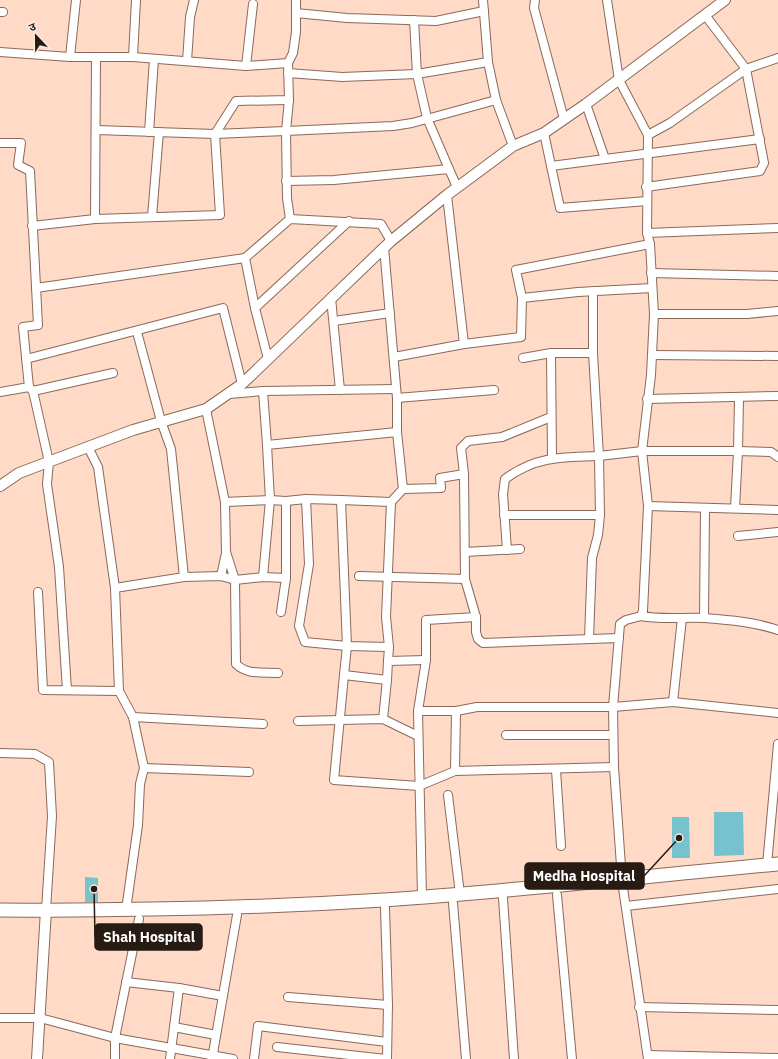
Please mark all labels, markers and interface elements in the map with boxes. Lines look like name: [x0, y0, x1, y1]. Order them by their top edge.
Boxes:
north arrow: [16, 16, 56, 56]
text: उ: [27, 19, 38, 34]
callout: Medha Hospital: [525, 863, 644, 889]
text: Medha Hospital: [533, 867, 635, 885]
callout: Shah Hospital: [95, 924, 202, 950]
text: Shah Hospital: [103, 928, 195, 946]

